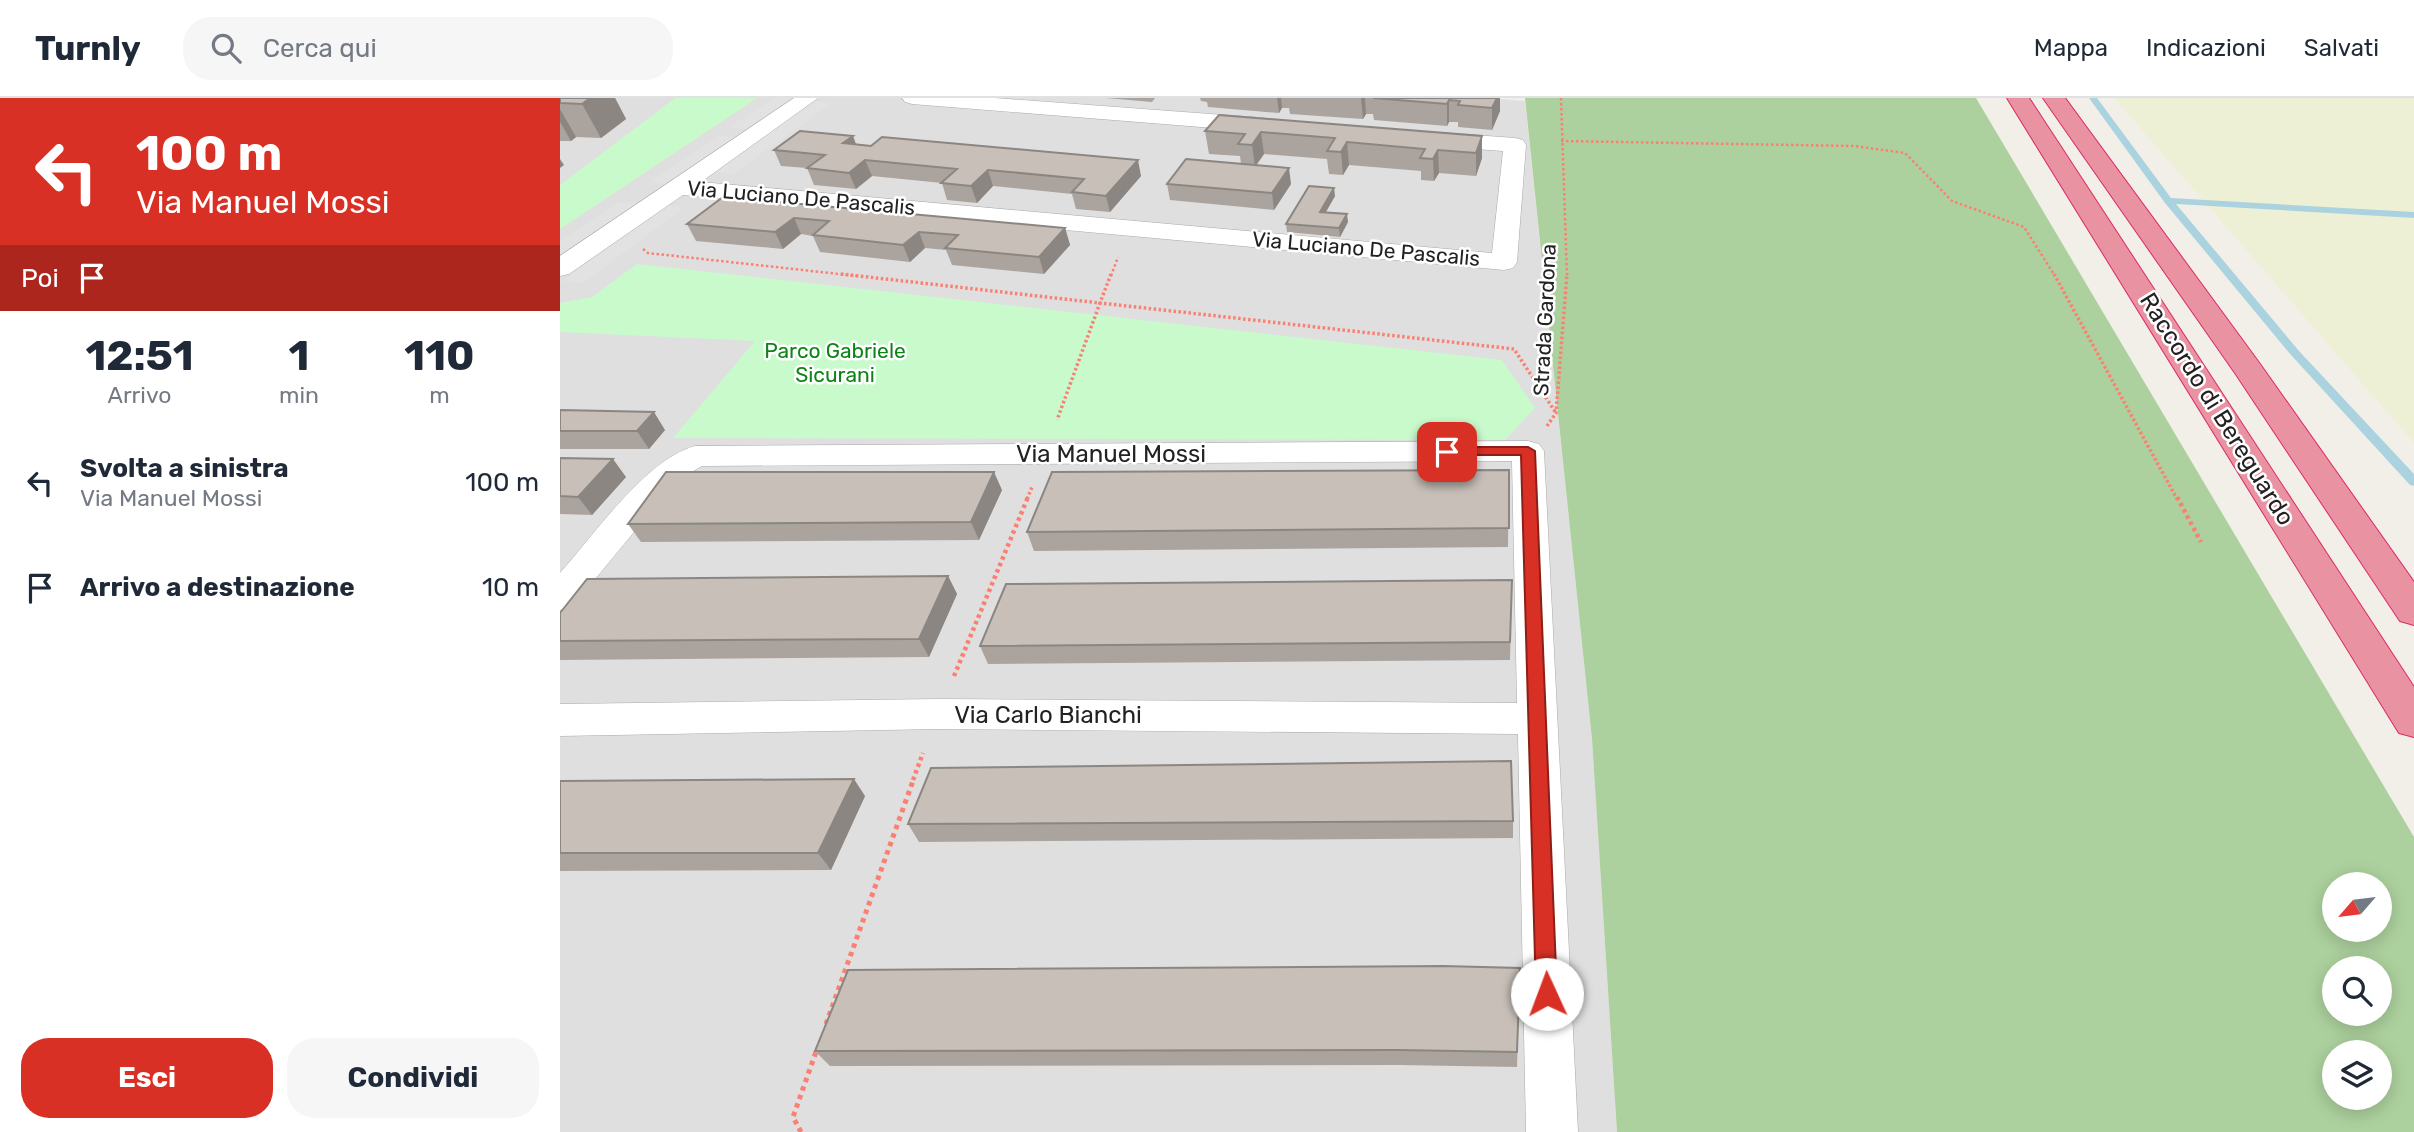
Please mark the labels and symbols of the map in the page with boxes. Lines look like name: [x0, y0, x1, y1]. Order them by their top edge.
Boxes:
street label: Via Luciano De Pascalis: [686, 175, 916, 220]
street label: Via Luciano De Pascalis: [1251, 226, 1481, 271]
street label: Strada Gardona: [1528, 243, 1561, 397]
street label: Raccordo di Bereguardo: [2134, 288, 2300, 530]
park label: Parco Gabriele Sicurani: [764, 338, 906, 387]
pin: [1417, 422, 1477, 482]
street label: Via Manuel Mossi: [1016, 440, 1206, 468]
street label: Via Carlo Bianchi: [954, 701, 1142, 729]
north arrow: [2322, 872, 2392, 942]
position arrow: [1510, 957, 1584, 1031]

